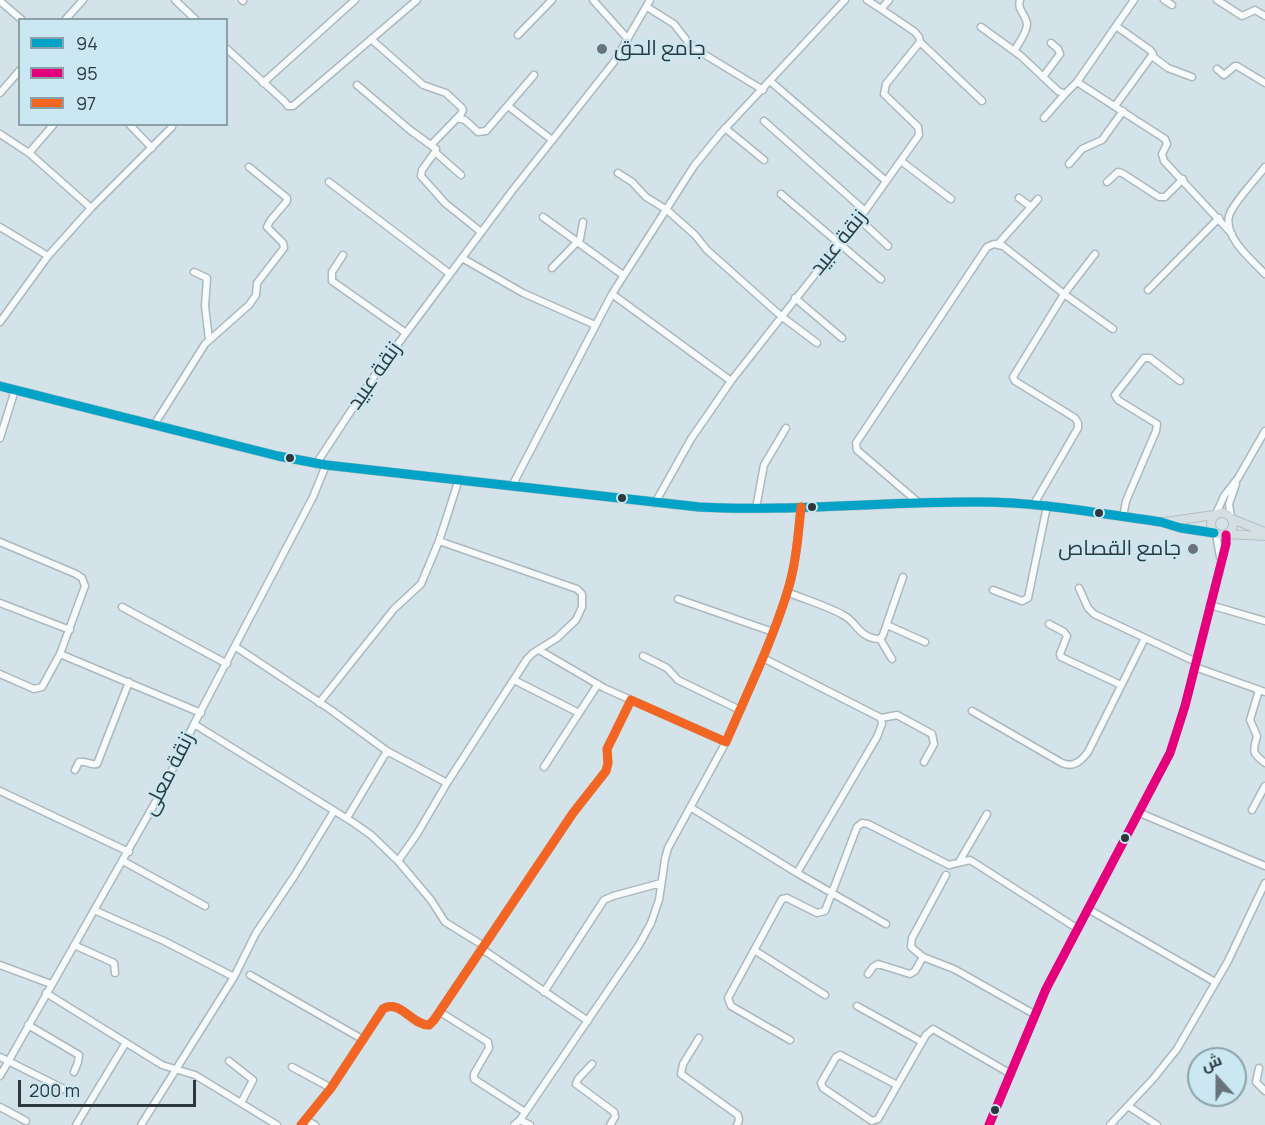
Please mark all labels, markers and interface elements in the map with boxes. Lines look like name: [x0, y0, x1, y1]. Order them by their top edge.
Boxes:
legend: [18, 18, 228, 126]
text: 94: [76, 31, 98, 55]
place label: جامع الحق: [614, 36, 706, 62]
marker: جامع الحق: [595, 42, 609, 56]
text: 95: [76, 61, 98, 85]
text: 97: [76, 91, 96, 115]
street label: زنقة عبيد: [805, 205, 873, 281]
street label: زنقة عبيد: [343, 337, 407, 415]
unlabelled marker: [284, 452, 296, 464]
unlabelled marker: [616, 492, 628, 504]
unlabelled marker: [806, 501, 818, 513]
unlabelled marker: [1093, 507, 1105, 519]
place label: جامع القصاص: [1058, 536, 1181, 562]
marker: جامع القصاص: [1186, 542, 1200, 556]
street label: زنقة معلى: [137, 728, 201, 820]
unlabelled marker: [1119, 832, 1131, 844]
north arrow: [1187, 1047, 1247, 1107]
text: ش: [1198, 1048, 1225, 1076]
scale bar: [21, 1068, 200, 1106]
text: 200 m: [29, 1078, 80, 1102]
unlabelled marker: [989, 1104, 1001, 1116]

